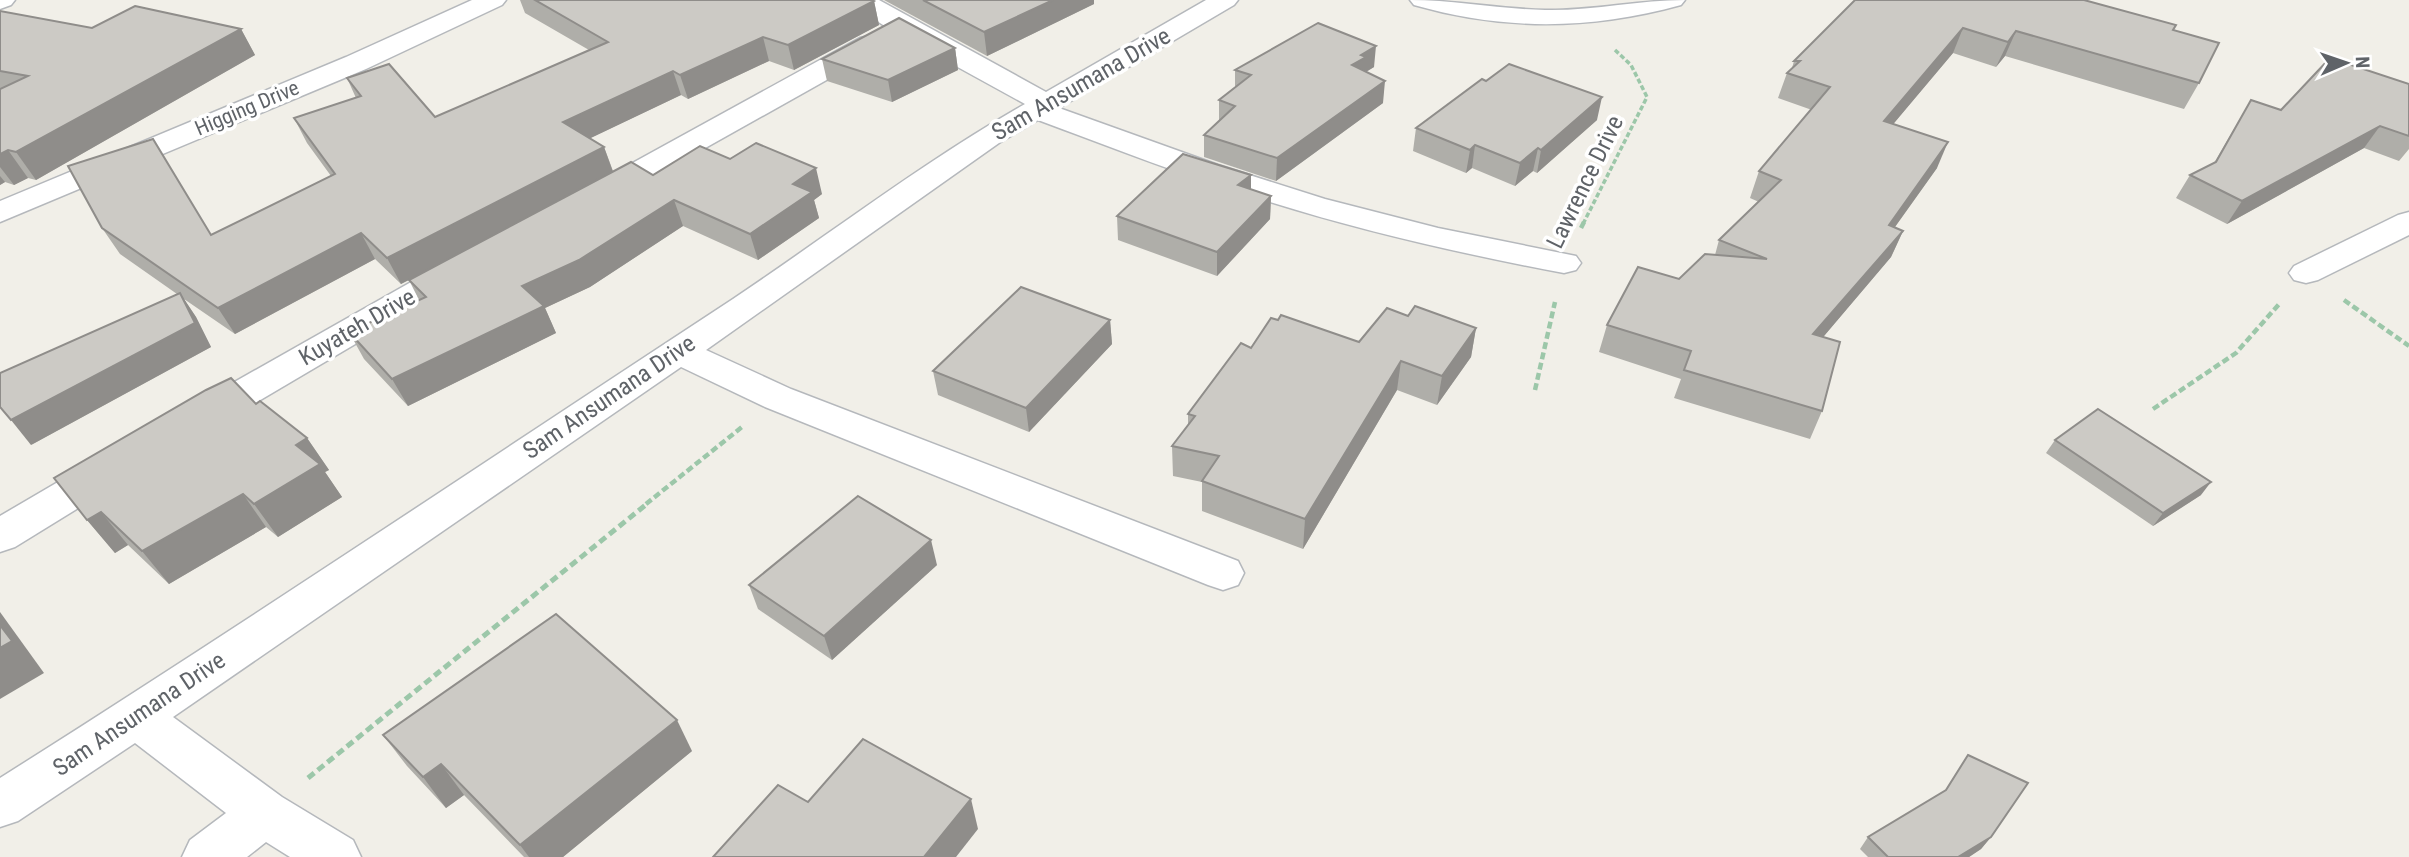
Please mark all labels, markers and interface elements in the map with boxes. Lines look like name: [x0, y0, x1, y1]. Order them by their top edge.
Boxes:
street label: Sam Ansumana Drive: [987, 21, 1175, 147]
north arrow: [2311, 28, 2381, 98]
text: N: [2351, 56, 2374, 69]
street label: Higging Drive: [191, 75, 303, 141]
street label: Lawrence Drive: [1541, 111, 1629, 253]
street label: Kuyateh Drive: [294, 283, 420, 371]
street label: Sam Ansumana Drive: [518, 329, 700, 465]
street label: Sam Ansumana Drive: [48, 646, 230, 782]

